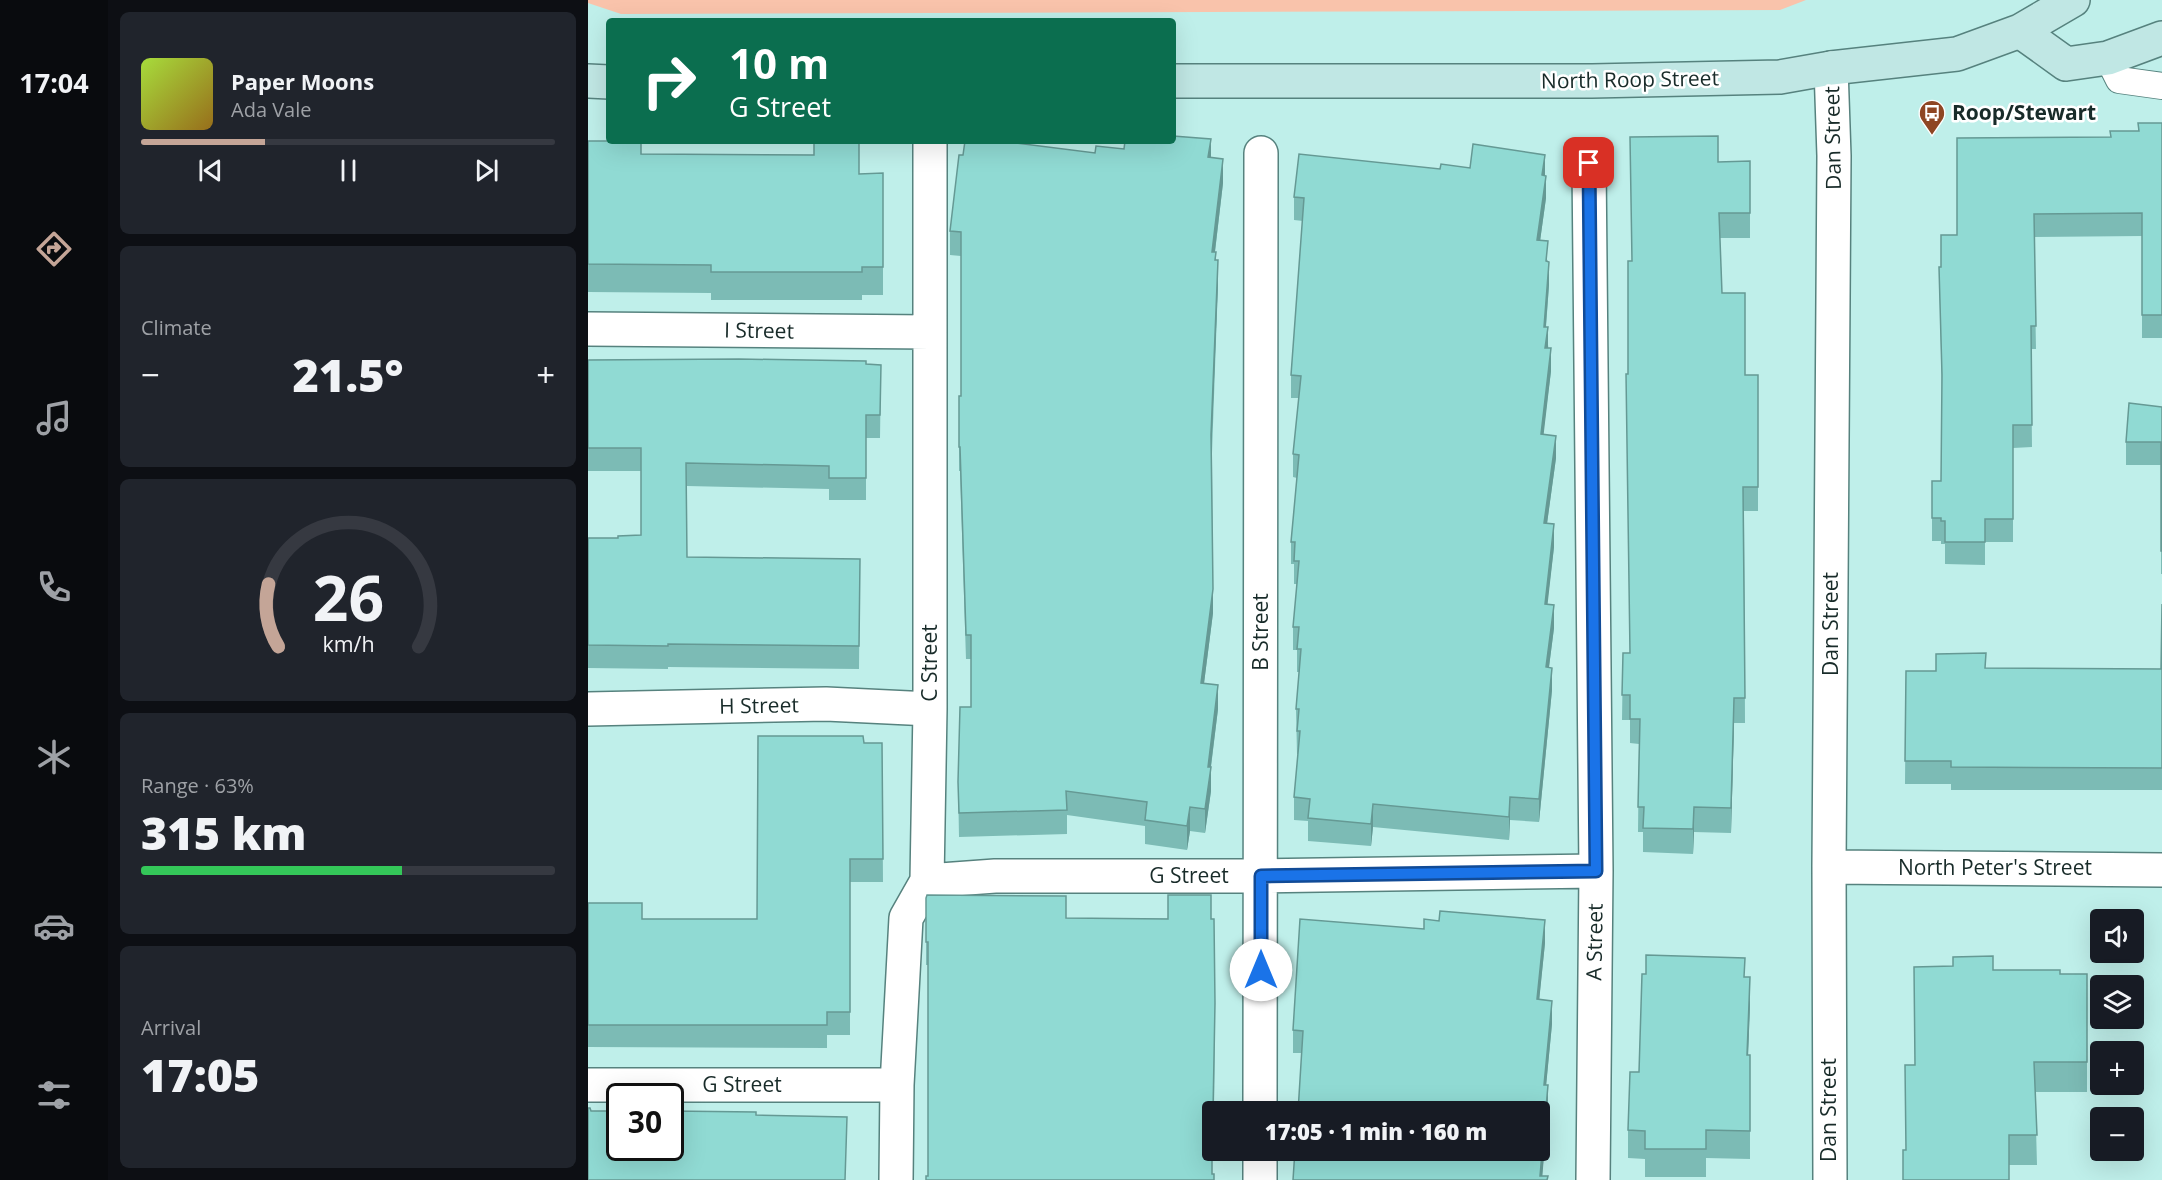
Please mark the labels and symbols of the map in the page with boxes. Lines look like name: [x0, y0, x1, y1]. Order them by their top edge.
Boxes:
street label: North Roop Street: [1541, 63, 1719, 95]
street label: Dan Street: [1817, 86, 1847, 190]
bus stop icon: Roop/Stewart: [1917, 98, 1947, 136]
place label: Roop/Stewart: [1952, 98, 2096, 126]
pin: [1563, 137, 1614, 188]
street label: I Street: [724, 315, 794, 345]
street label: Dan Street: [1816, 572, 1844, 676]
street label: B Street: [1246, 593, 1274, 671]
street label: C Street: [915, 624, 943, 702]
street label: H Street: [719, 690, 799, 720]
street label: North Peter's Street: [1898, 853, 2092, 881]
street label: G Street: [1149, 861, 1229, 889]
street label: A Street: [1579, 903, 1609, 981]
position arrow: [1229, 938, 1293, 1002]
street label: Dan Street: [1814, 1058, 1842, 1162]
street label: G Street: [702, 1070, 782, 1098]
speed limit sign: 30: [606, 1083, 684, 1161]

